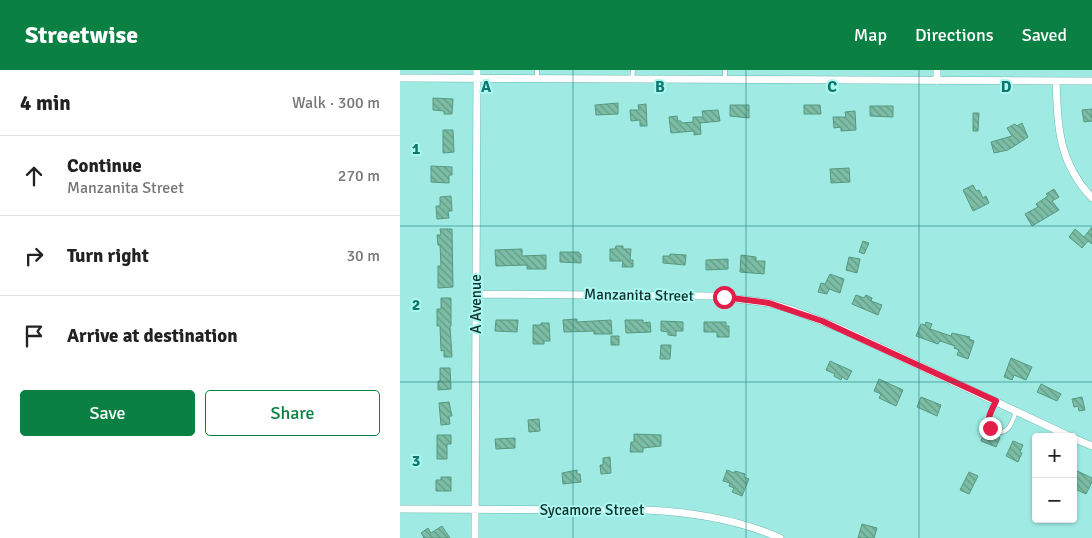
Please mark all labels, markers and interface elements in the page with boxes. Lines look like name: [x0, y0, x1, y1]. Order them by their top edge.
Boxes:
text: Streetwise: [25, 20, 138, 50]
text: Map: [854, 24, 887, 46]
text: Directions: [915, 24, 994, 46]
text: Saved: [1022, 24, 1067, 46]
text: A: [481, 77, 492, 97]
text: B: [655, 77, 665, 97]
text: C: [827, 77, 837, 97]
text: D: [1001, 77, 1012, 97]
text: 4 min: [20, 90, 71, 116]
text: Walk · 300 m: [292, 93, 380, 113]
text: 1: [412, 139, 421, 159]
text: Continue: [67, 154, 142, 178]
icon: ahead: [20, 162, 48, 190]
text: 270 m: [338, 166, 380, 186]
text: Manzanita Street: [67, 178, 184, 198]
icon: right: [20, 242, 48, 270]
text: Turn right: [67, 244, 149, 268]
text: 30 m: [346, 246, 380, 266]
street label: A Avenue: [467, 274, 485, 334]
street label: Manzanita Street: [584, 285, 694, 305]
route start: [713, 286, 736, 309]
text: 2: [412, 295, 420, 315]
icon: arrive: [20, 322, 48, 350]
text: Arrive at destination: [67, 324, 238, 348]
button: Save: [20, 390, 195, 436]
button: Share: [205, 390, 380, 436]
route end: [979, 417, 1002, 440]
map controls: [1032, 433, 1077, 523]
button: +: [1032, 433, 1077, 478]
text: 3: [412, 451, 420, 471]
button: −: [1032, 478, 1077, 523]
street label: Sycamore Street: [540, 501, 644, 519]

